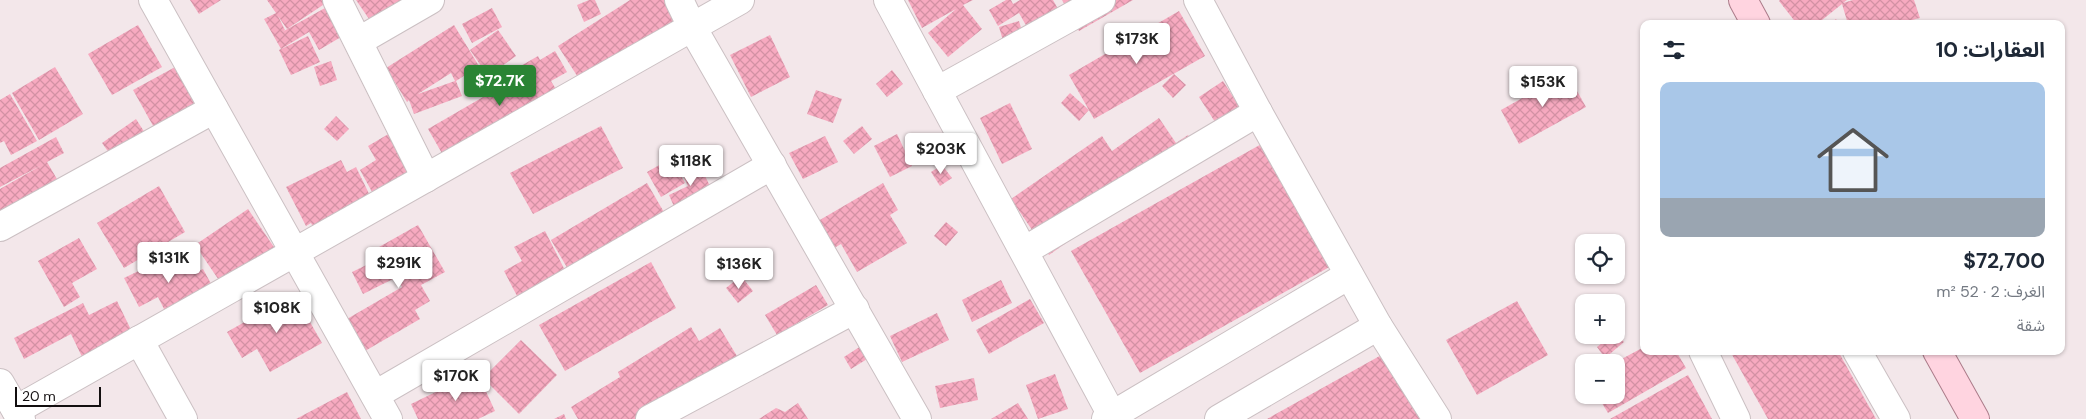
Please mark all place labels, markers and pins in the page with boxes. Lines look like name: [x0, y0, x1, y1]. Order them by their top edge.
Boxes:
pin: $173K: [1102, 22, 1172, 65]
pin: $72.7K: [459, 64, 541, 107]
pin: $153K: [1508, 66, 1578, 108]
pin: $203K: [906, 132, 976, 175]
pin: $118K: [656, 144, 726, 187]
pin: $131K: [134, 242, 204, 284]
pin: $291K: [364, 246, 434, 289]
pin: $136K: [704, 248, 774, 290]
pin: $108K: [242, 292, 312, 334]
pin: $170K: [421, 360, 491, 402]

